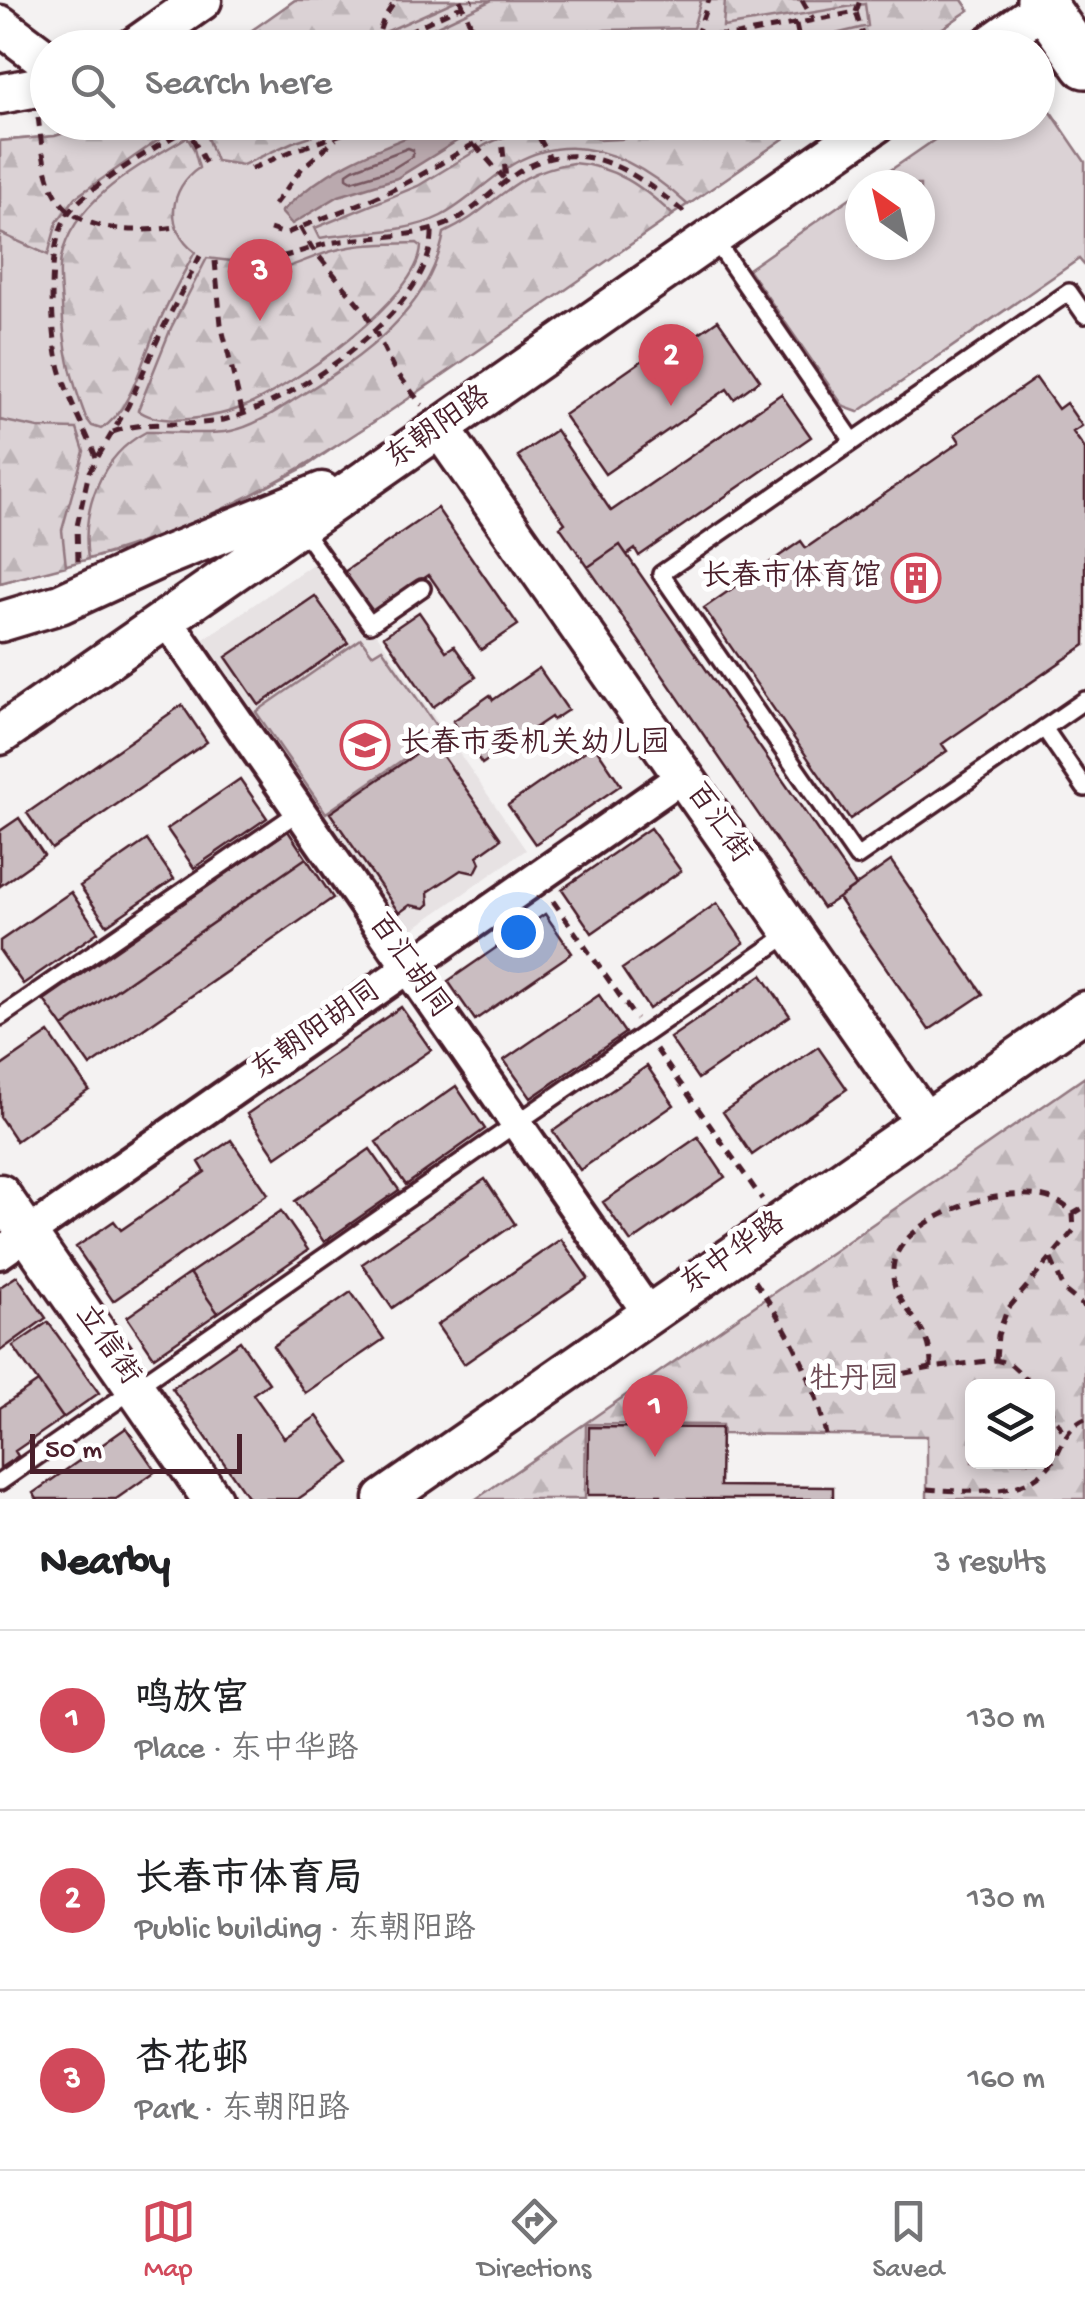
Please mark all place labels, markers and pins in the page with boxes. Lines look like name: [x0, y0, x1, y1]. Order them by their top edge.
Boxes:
pin: 3: [228, 238, 292, 321]
pin: 2: [638, 324, 704, 406]
building icon: 长春市体育馆: [890, 552, 942, 604]
place label: 长春市体育馆: [701, 559, 881, 596]
school or university icon: 长春市委机关幼儿园: [339, 719, 391, 771]
place label: 长春市委机关幼儿园: [400, 726, 670, 763]
pin: 1: [622, 1374, 688, 1457]

